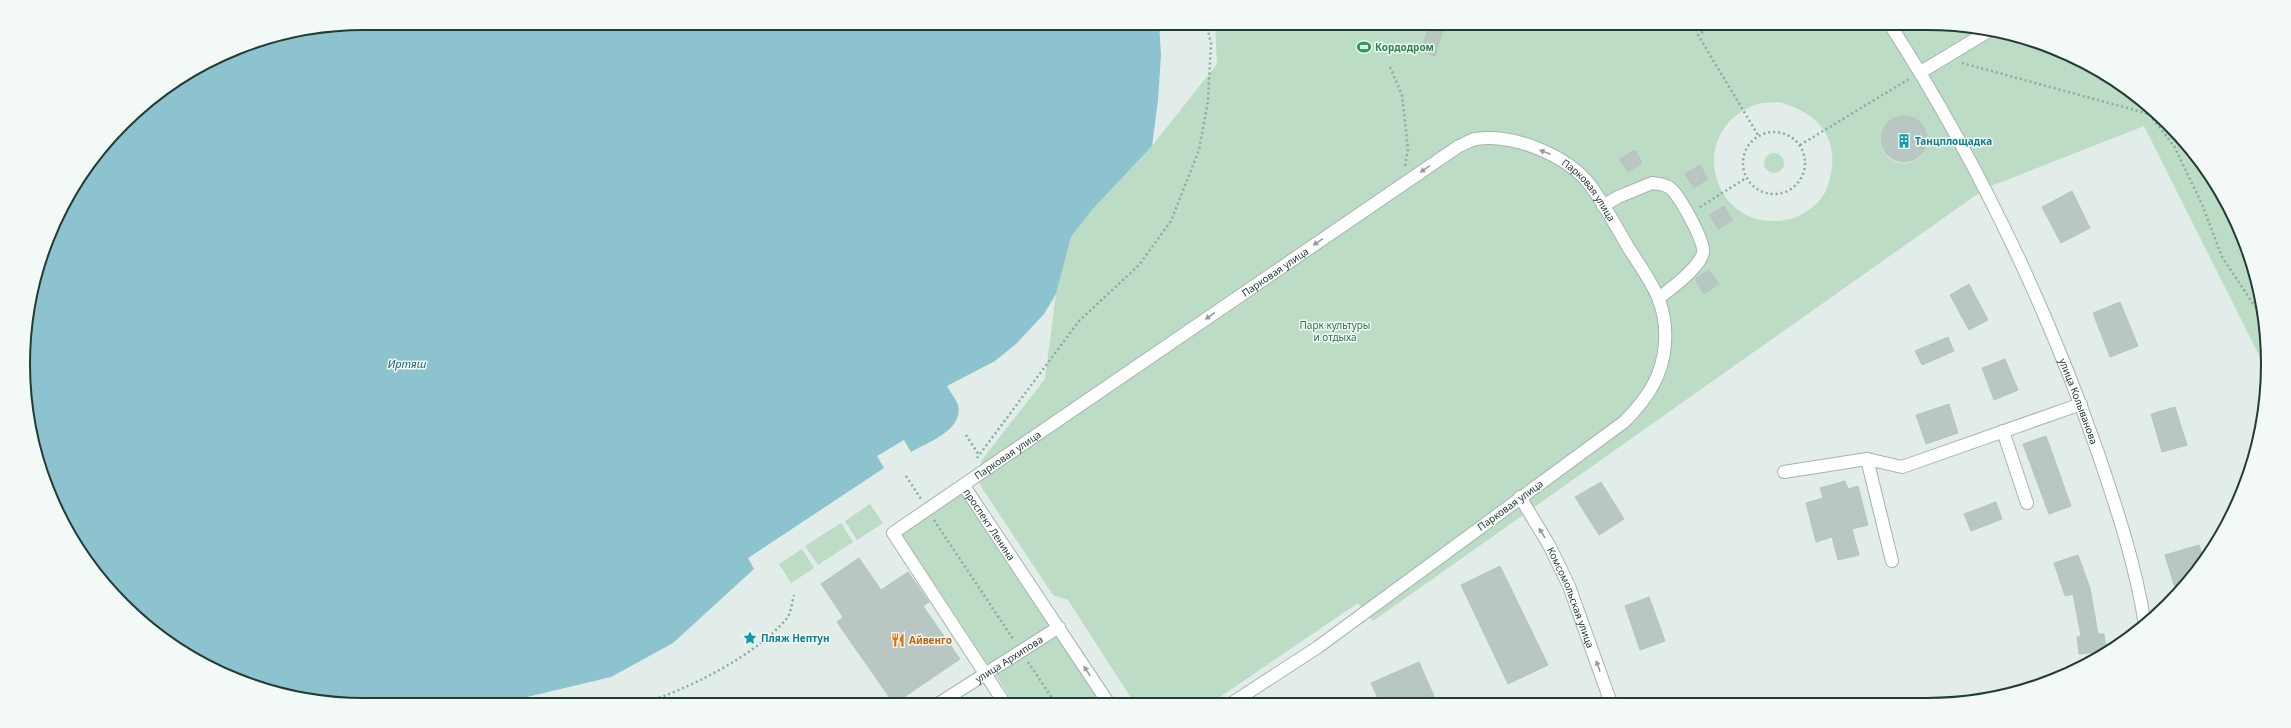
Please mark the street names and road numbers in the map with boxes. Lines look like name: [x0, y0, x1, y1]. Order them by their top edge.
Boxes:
street label: Парковая улица: [1559, 155, 1619, 224]
street label: Парковая улица: [1239, 244, 1311, 300]
street label: улица Колыванова: [2056, 356, 2101, 446]
street label: Парковая улица: [971, 427, 1044, 483]
street label: Парковая улица: [1474, 476, 1546, 534]
street label: проспект Ленина: [960, 486, 1018, 563]
street label: Комсомольская улица: [1544, 545, 1598, 650]
street label: улица Архипова: [972, 632, 1045, 686]

